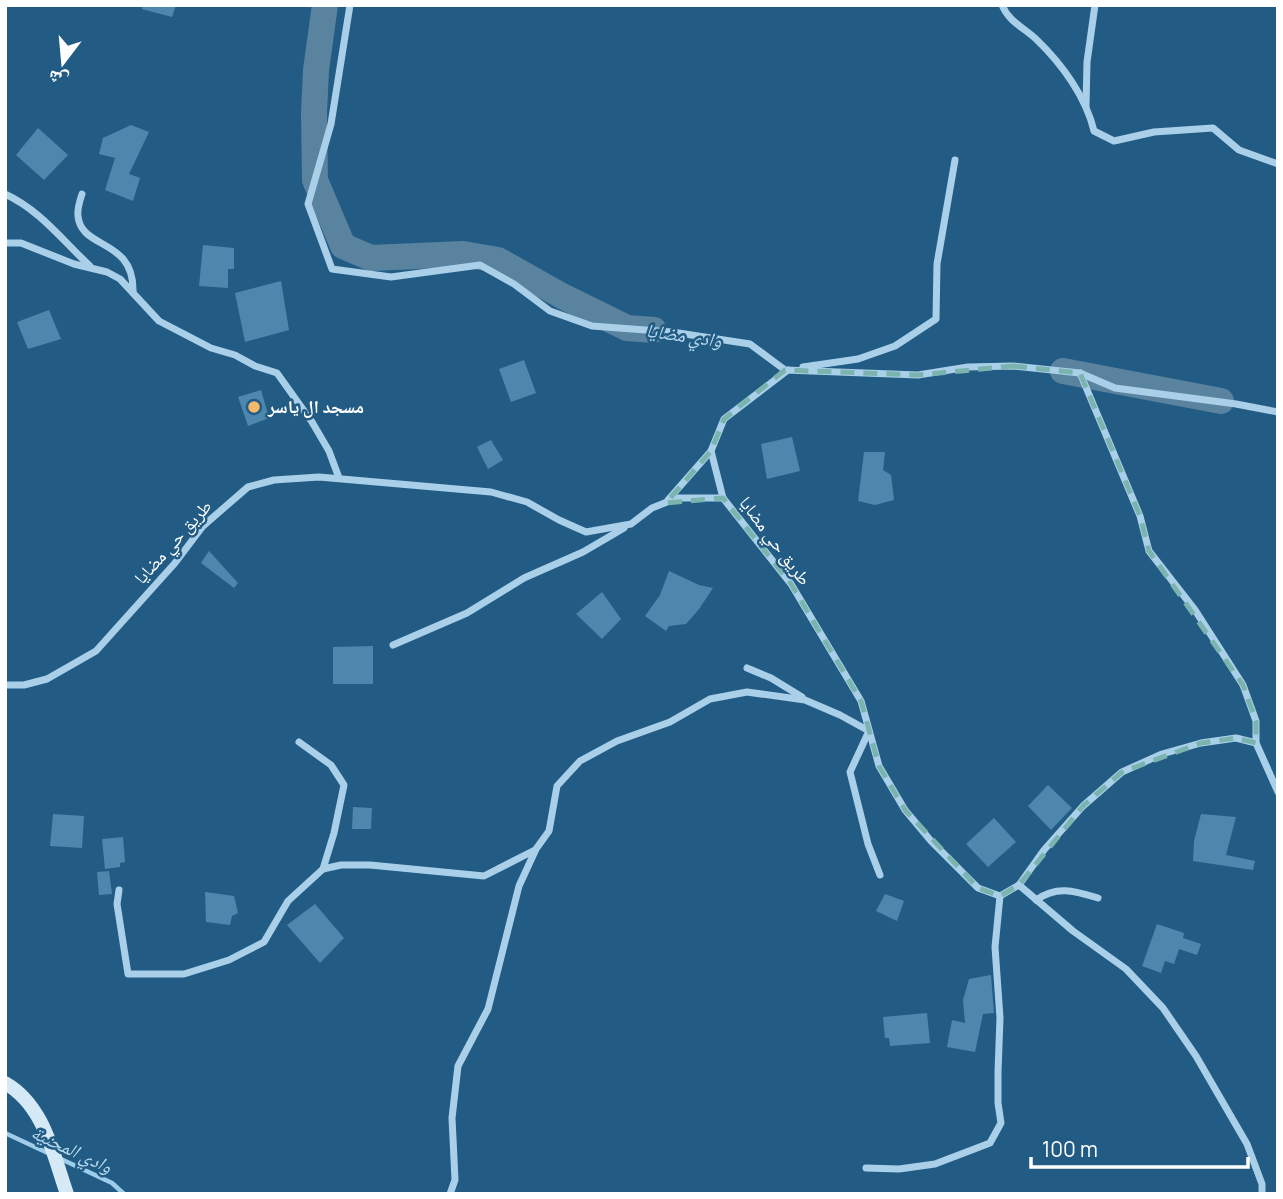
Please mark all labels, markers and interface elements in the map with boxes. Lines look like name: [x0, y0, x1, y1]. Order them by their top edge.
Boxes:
north arrow: [28, 28, 98, 98]
text: ش: [45, 64, 72, 95]
water label: وادي مضايا: [644, 317, 724, 356]
place label: مسجد ال ياسر: [267, 394, 364, 418]
marker: مسجد ال ياسر: [246, 399, 262, 415]
street label: طريق حي مضايا: [732, 491, 817, 592]
street label: طريق حي مضايا: [128, 494, 219, 591]
water label: وادي المحنية: [26, 1119, 117, 1182]
scale bar: [1031, 1126, 1248, 1170]
text: 100 m: [1042, 1135, 1098, 1163]

